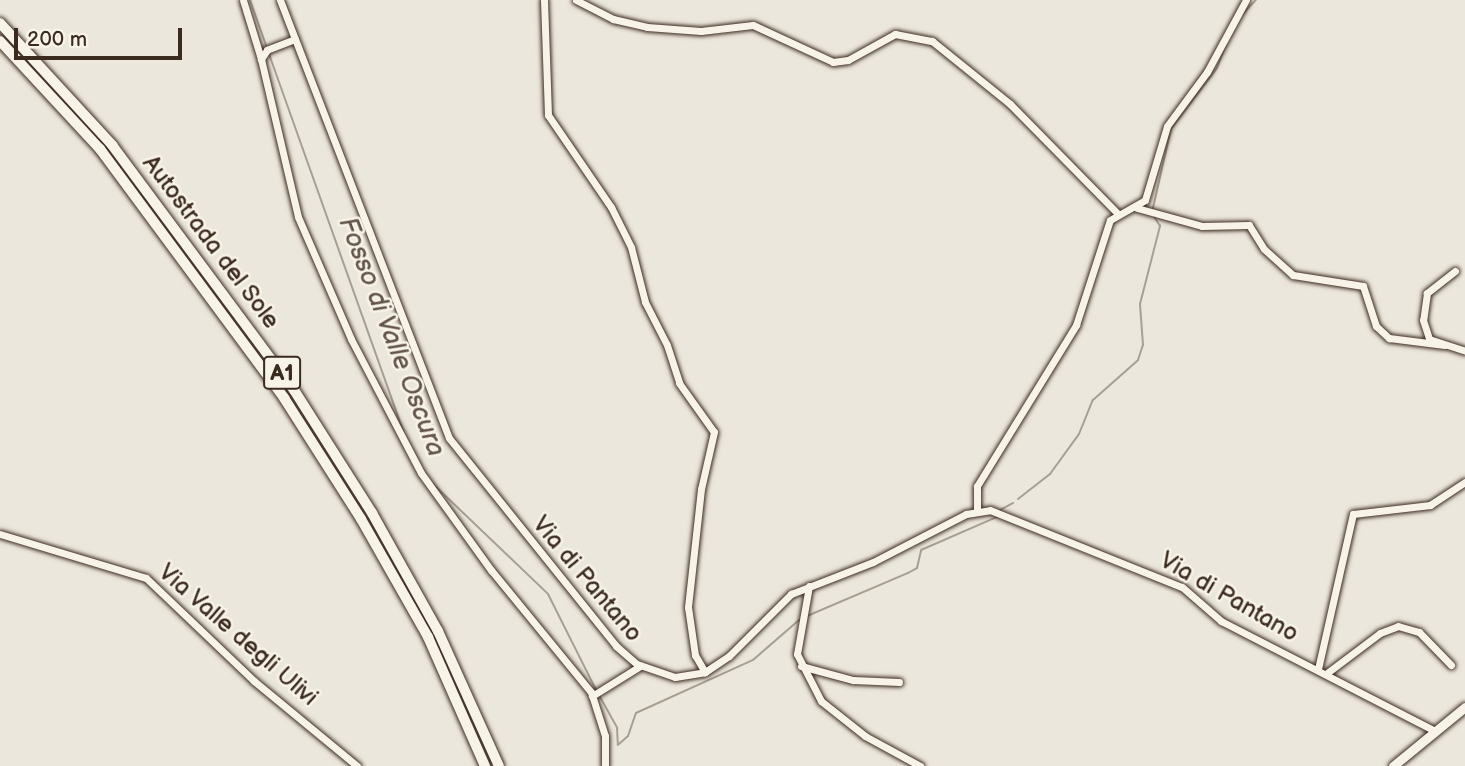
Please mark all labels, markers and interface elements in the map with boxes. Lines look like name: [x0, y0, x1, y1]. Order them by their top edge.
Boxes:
scale bar: [18, 14, 186, 58]
text: 200 m: [27, 27, 87, 52]
street label: Autostrada del Sole: [136, 149, 286, 335]
water label: Fosso di Valle Oscura: [331, 213, 451, 461]
road number: A1: [263, 354, 301, 392]
street label: Via di Pantano: [526, 510, 648, 648]
street label: Via di Pantano: [1155, 546, 1303, 648]
street label: Via Valle degli Ulivi: [152, 558, 324, 712]

